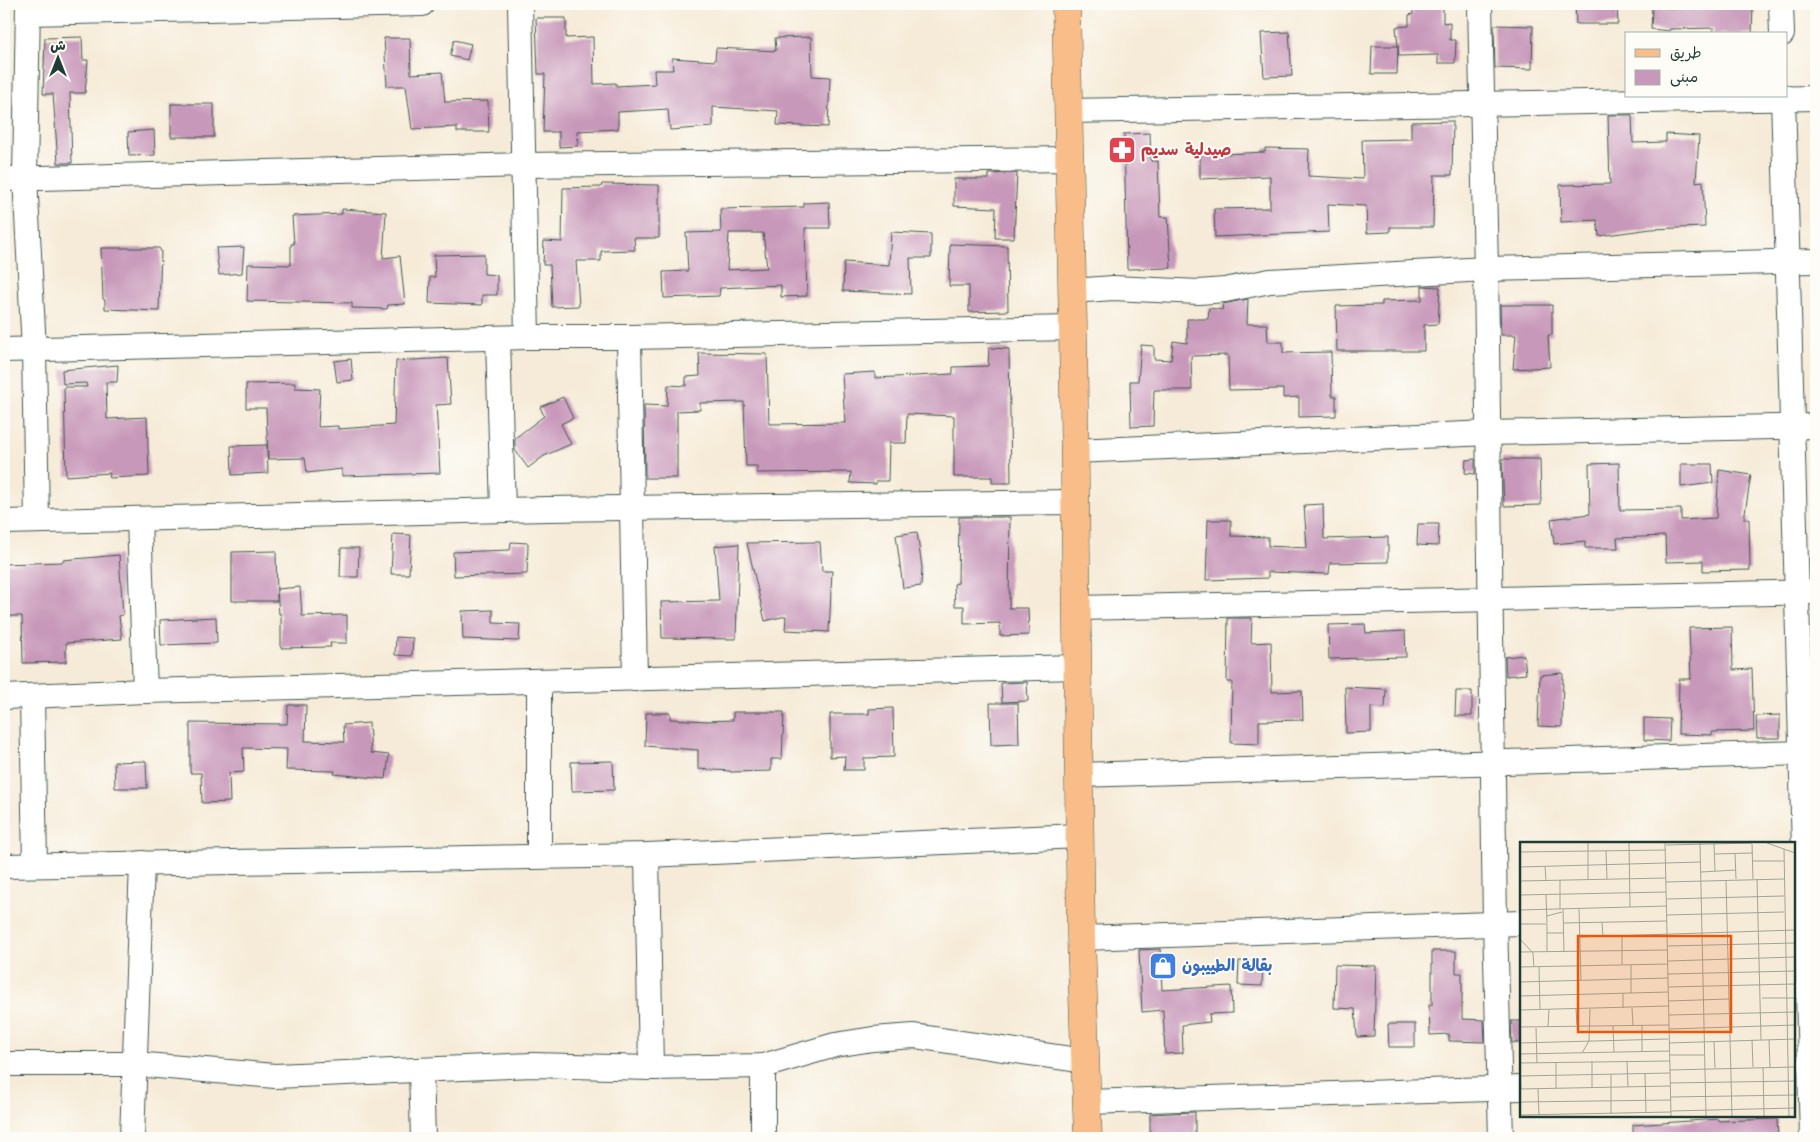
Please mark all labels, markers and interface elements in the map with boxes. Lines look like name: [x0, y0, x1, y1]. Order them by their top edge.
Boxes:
north arrow: [32, 32, 82, 82]
legend: [1625, 32, 1788, 98]
text: ش: [50, 36, 66, 56]
text: طريق: [1670, 43, 1702, 64]
text: مبنى: [1670, 67, 1698, 88]
pharmacy icon: صيدلية سديم: [1107, 135, 1137, 165]
place label: صيدلية سديم: [1141, 139, 1232, 162]
inset map: [1520, 842, 1795, 1117]
shop icon: بقالة الطييبون: [1148, 951, 1178, 981]
place label: بقالة الطييبون: [1182, 955, 1272, 977]

